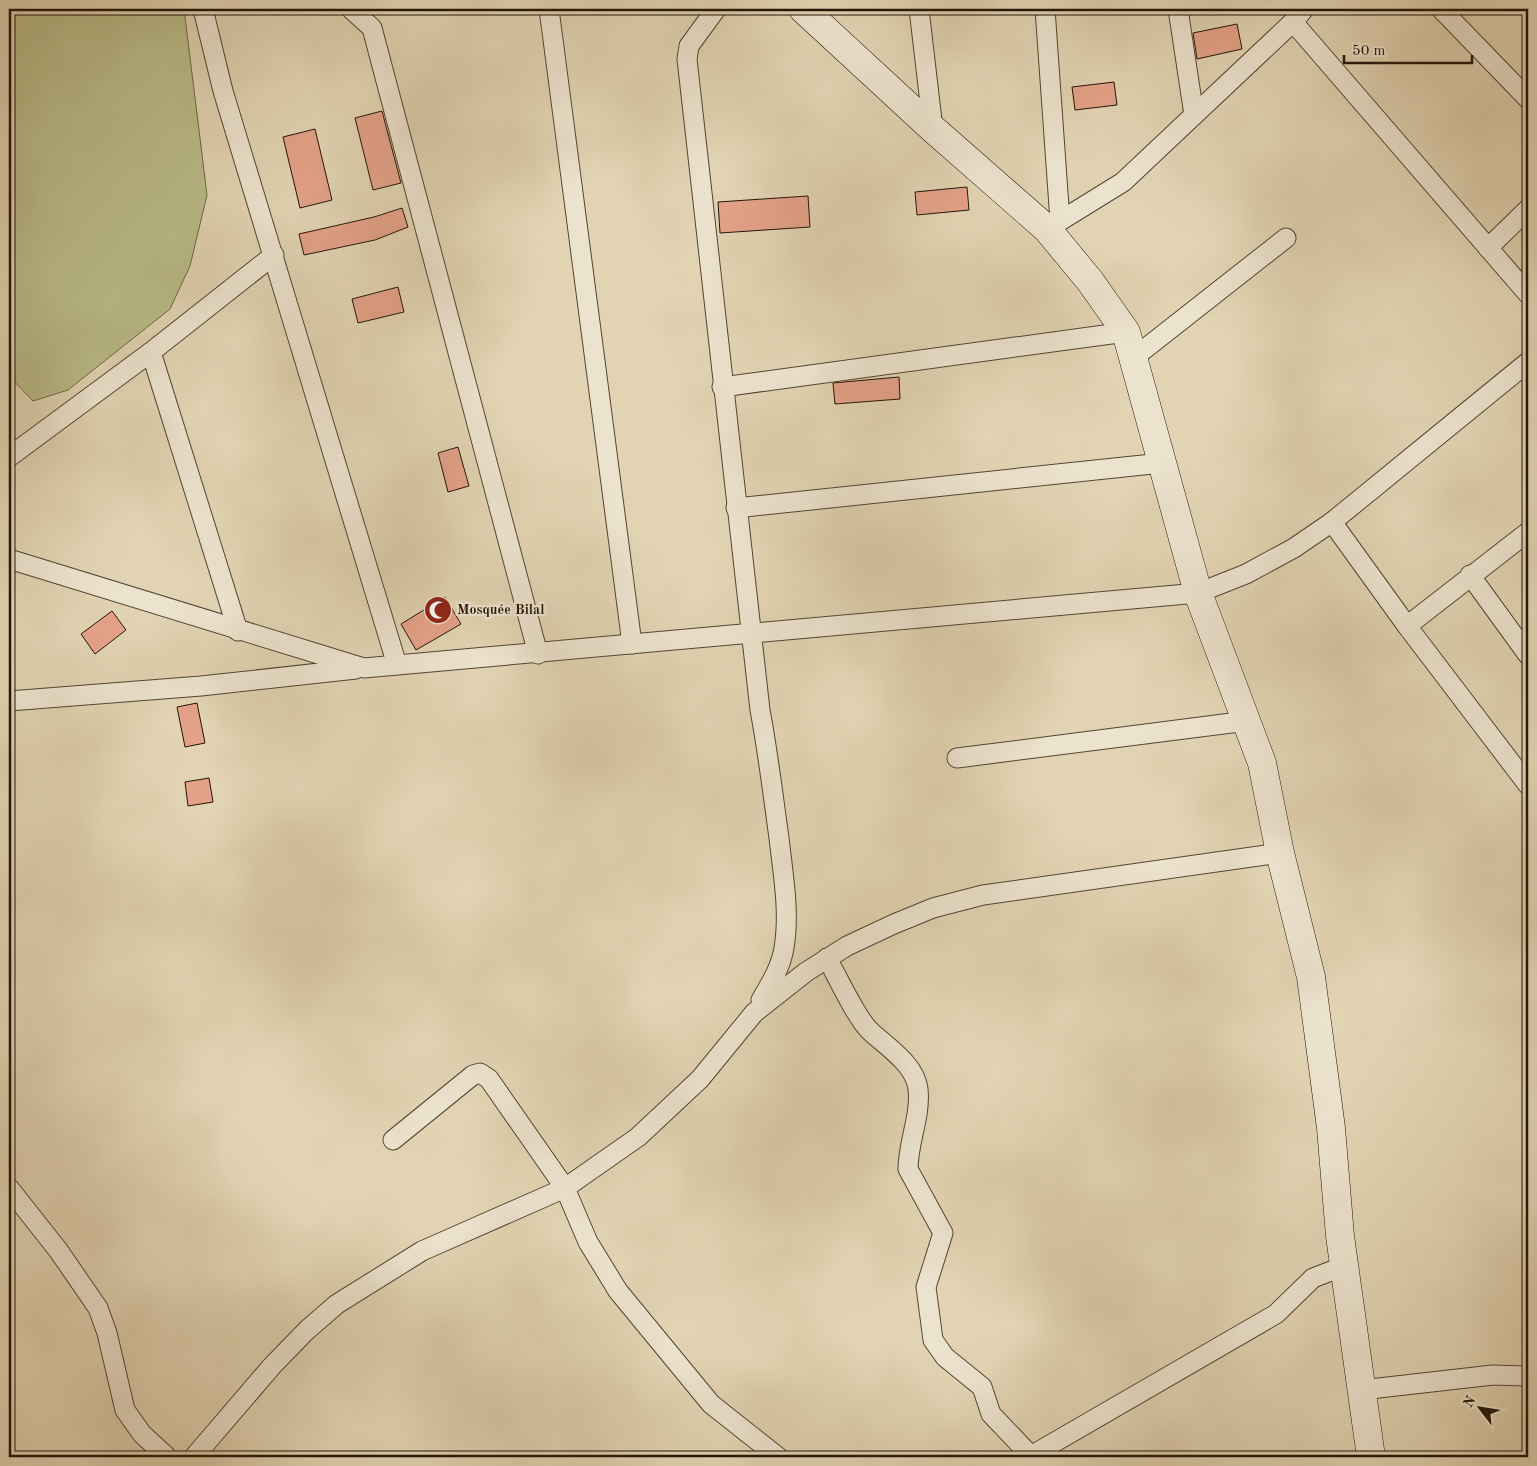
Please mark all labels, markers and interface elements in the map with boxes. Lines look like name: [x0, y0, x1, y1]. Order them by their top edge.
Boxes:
scale bar: [1344, 32, 1472, 64]
text: 50 m: [1352, 44, 1386, 59]
mosque icon: Mosquée Bilal: [423, 595, 453, 625]
place label: Mosquée Bilal: [457, 603, 545, 617]
north arrow: [1454, 1384, 1504, 1434]
text: N: [1461, 1393, 1479, 1410]

